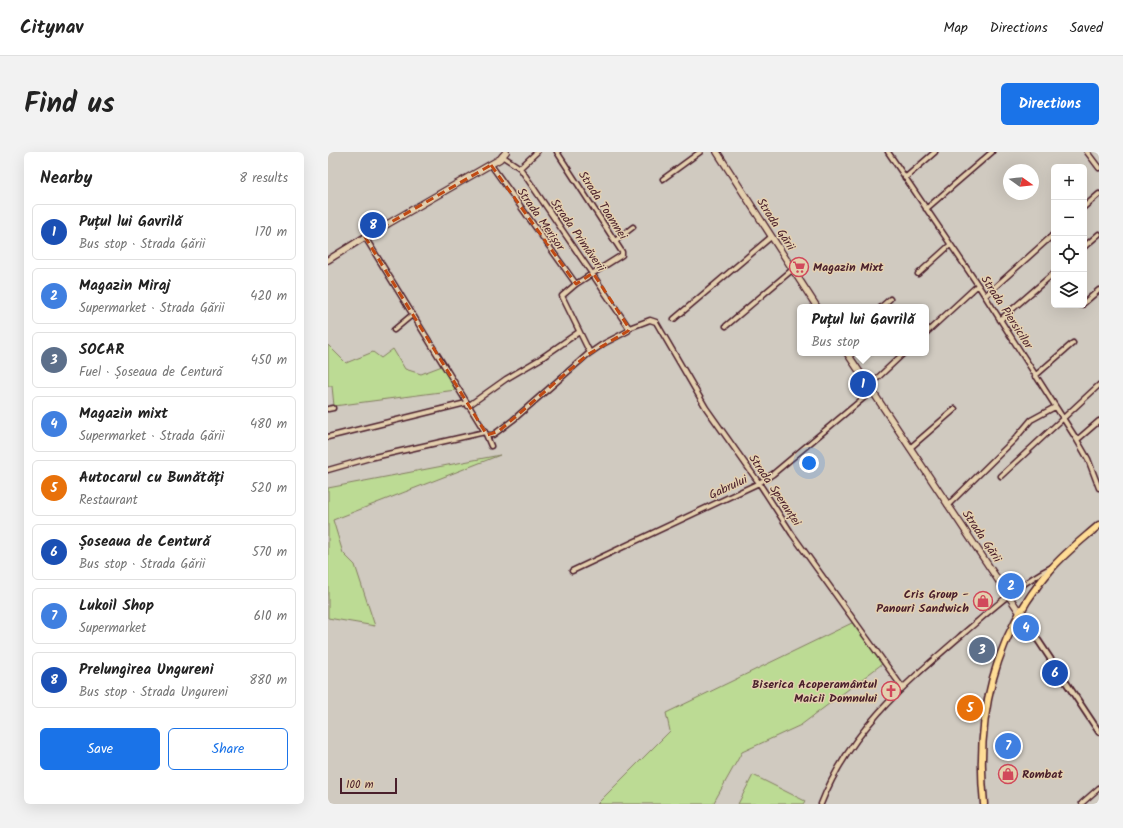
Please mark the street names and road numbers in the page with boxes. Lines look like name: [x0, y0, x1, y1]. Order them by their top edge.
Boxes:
street label: Strada Toamnei: [573, 167, 633, 244]
street label: Strada Merișor: [512, 184, 570, 256]
street label: Strada Gării: [751, 194, 800, 255]
street label: Strada Primăverii: [545, 195, 611, 277]
street label: Strada Piersicilor: [976, 272, 1038, 354]
street label: Strada Speranței: [743, 450, 806, 531]
street label: Gabrului: [706, 470, 752, 505]
street label: Strada Gării: [957, 506, 1007, 567]

